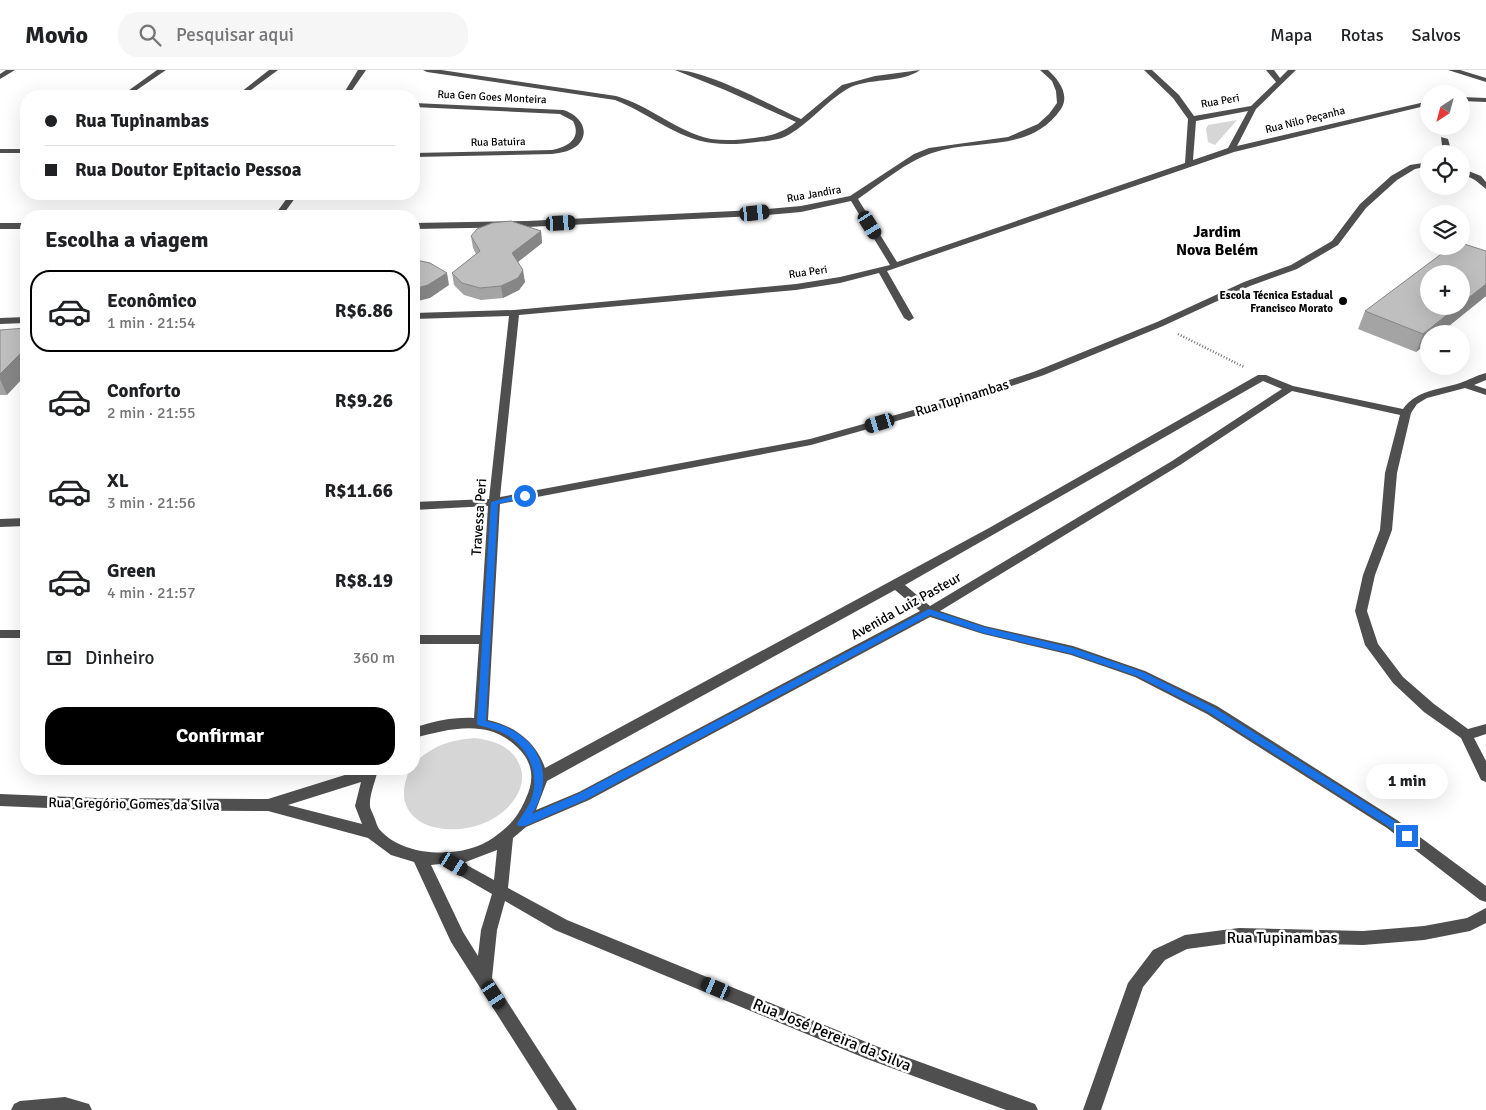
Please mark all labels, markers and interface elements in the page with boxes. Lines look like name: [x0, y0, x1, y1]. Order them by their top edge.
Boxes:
search box: [118, 12, 468, 57]
text: Movio: [25, 20, 88, 50]
icon: search: [136, 21, 164, 49]
text: Pesquisar aqui: [176, 23, 294, 47]
text: Mapa: [1270, 24, 1313, 46]
text: Rotas: [1341, 24, 1384, 46]
text: Salvos: [1412, 24, 1461, 46]
north arrow: [1420, 85, 1470, 135]
map controls: [1420, 85, 1470, 375]
street label: Rua Gen Goes Monteira: [437, 88, 547, 106]
street label: Rua Peri: [1200, 91, 1240, 111]
street label: Rua Nilo Peçanha: [1264, 104, 1347, 136]
text: Rua Tupinambas: [75, 109, 209, 133]
street label: Rua Batuira: [470, 135, 526, 149]
button: locate: [1420, 145, 1470, 195]
text: Rua Doutor Epitacio Pessoa: [75, 158, 301, 182]
street label: Rua Jandira: [786, 183, 843, 205]
car: [739, 204, 770, 222]
button: layers: [1420, 205, 1470, 255]
car: [855, 208, 884, 242]
car: [545, 215, 576, 231]
district label: Jardim Nova Belém: [1176, 222, 1258, 260]
text: Escolha a viagem: [45, 226, 209, 253]
street label: Rua Peri: [788, 263, 828, 281]
button: +: [1420, 265, 1470, 315]
icon: car: [47, 289, 92, 334]
text: Econômico: [107, 289, 197, 313]
place label: Escola Técnica Estadual Francisco Morato: [1220, 289, 1334, 315]
marker: Escola Técnica Estadual Francisco Morato: [1337, 295, 1349, 307]
text: R$6.86: [335, 299, 393, 323]
text: 1 min · 21:54: [107, 313, 196, 333]
button: −: [1420, 325, 1470, 375]
street label: Rua Tupinambas: [913, 376, 1011, 420]
icon: car: [47, 379, 92, 424]
text: Conforto: [107, 379, 181, 403]
text: R$9.26: [335, 389, 393, 413]
text: 2 min · 21:55: [107, 403, 196, 423]
car: [863, 411, 896, 435]
icon: car: [47, 469, 92, 514]
text: XL: [107, 469, 129, 493]
street label: Travessa Peri: [468, 478, 490, 556]
text: R$11.66: [325, 479, 393, 503]
route start: [514, 485, 536, 507]
text: 3 min · 21:56: [107, 493, 196, 513]
icon: car: [47, 559, 92, 604]
text: Green: [107, 559, 156, 583]
street label: Avenida Luiz Pasteur: [848, 568, 965, 643]
text: R$8.19: [335, 569, 393, 593]
text: 4 min · 21:57: [107, 583, 196, 603]
icon: cash: [45, 644, 73, 672]
text: Dinheiro: [85, 646, 154, 670]
text: 360 m: [353, 648, 395, 668]
button: Confirmar: [45, 707, 395, 765]
callout: 1 min: [1366, 764, 1448, 798]
text: 1 min: [1388, 771, 1426, 791]
street label: Rua Gregório Gomes da Silva: [48, 794, 220, 814]
route end: [1396, 825, 1418, 847]
car: [437, 850, 470, 878]
street label: Rua Tupinambas: [1227, 928, 1337, 948]
car: [699, 975, 732, 1001]
car: [479, 978, 508, 1012]
street label: Rua José Pereira da Silva: [750, 994, 914, 1076]

